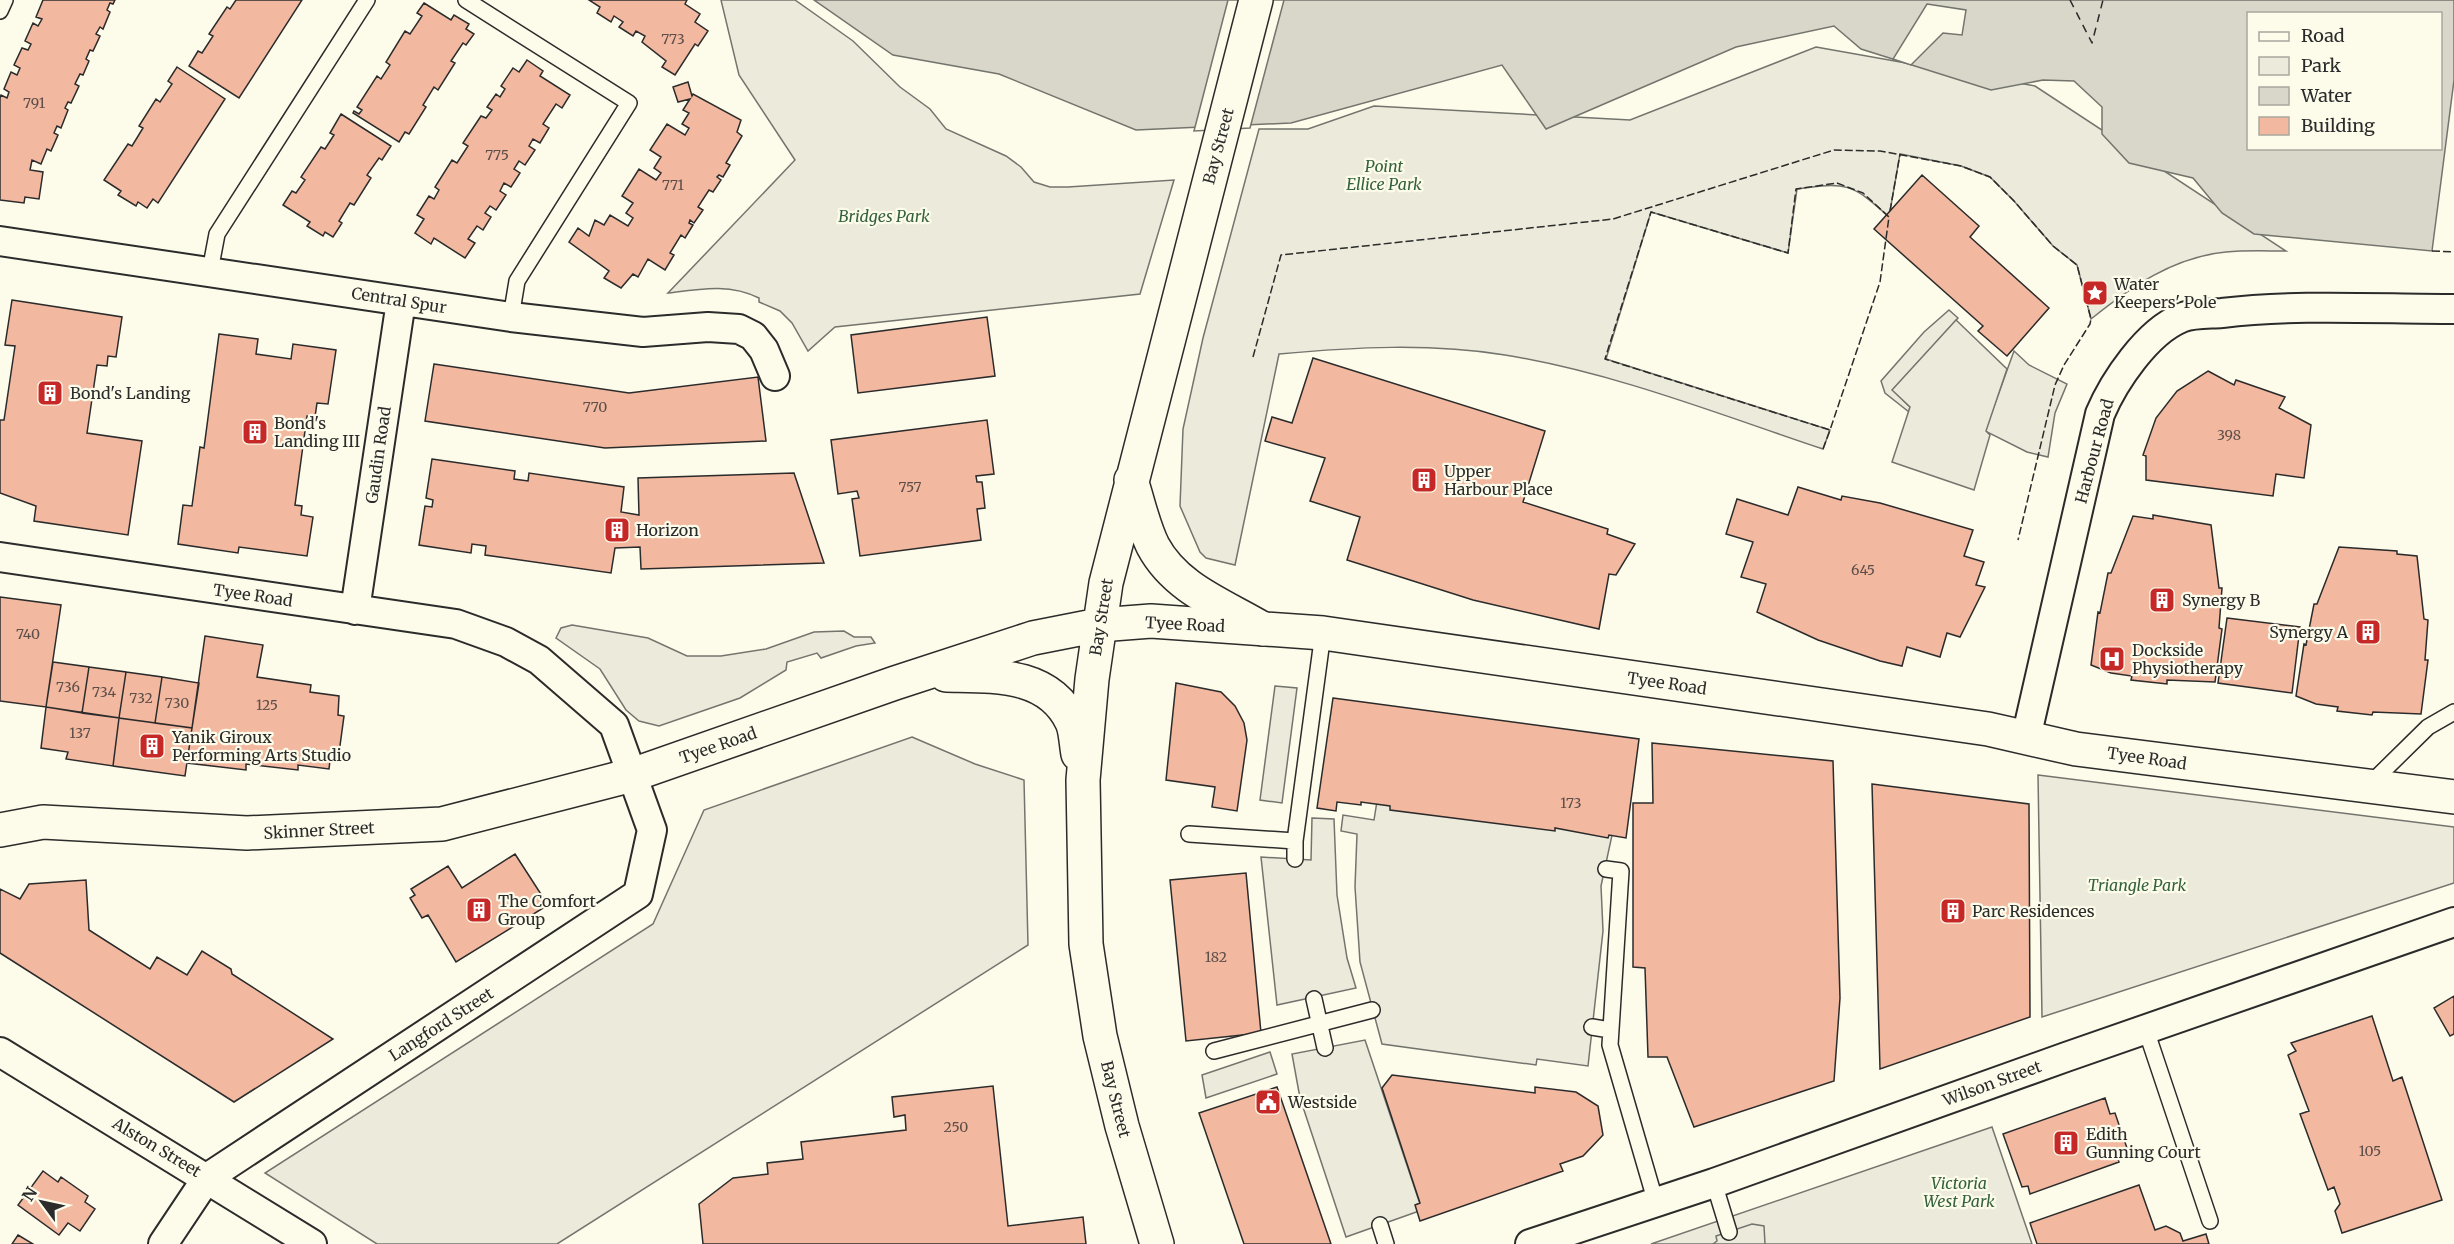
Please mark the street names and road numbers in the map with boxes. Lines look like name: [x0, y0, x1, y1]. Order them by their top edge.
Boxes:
street label: Bay Street: [1198, 105, 1238, 186]
street label: Central Spur: [350, 283, 448, 317]
street label: Harbour Road: [2070, 396, 2118, 505]
street label: Gaudin Road: [361, 405, 395, 505]
street label: Bay Street: [1085, 576, 1117, 657]
street label: Tyee Road: [212, 580, 294, 611]
street label: Tyee Road: [1144, 612, 1226, 636]
street label: Tyee Road: [1626, 668, 1708, 699]
street label: Tyee Road: [677, 722, 759, 768]
street label: Tyee Road: [2106, 743, 2188, 774]
street label: Skinner Street: [263, 817, 376, 843]
street label: Langford Street: [385, 982, 498, 1065]
street label: Wilson Street: [1939, 1056, 2045, 1110]
street label: Bay Street: [1097, 1059, 1135, 1140]
street label: Alston Street: [108, 1112, 206, 1182]

